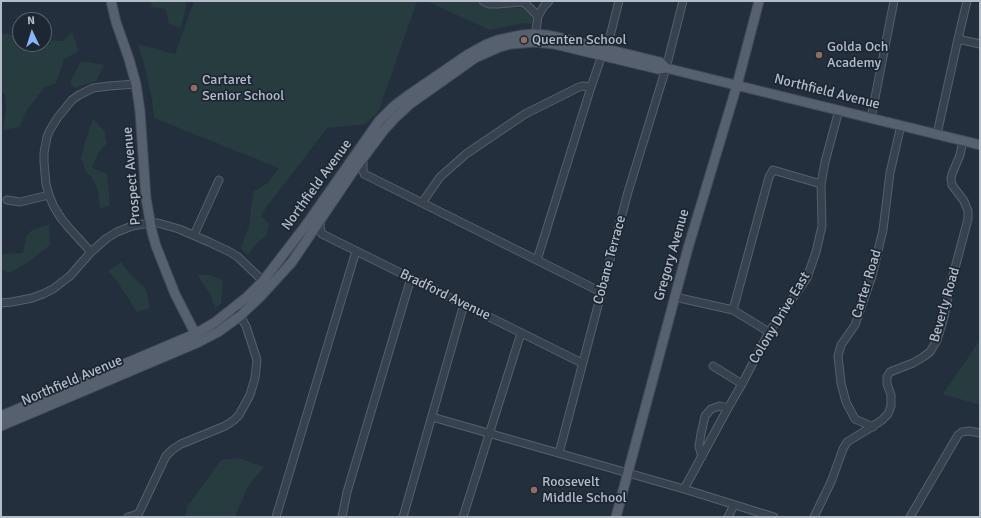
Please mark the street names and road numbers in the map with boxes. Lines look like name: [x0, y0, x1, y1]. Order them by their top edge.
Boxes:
street label: Northfield Avenue: [772, 71, 882, 113]
street label: Prospect Avenue: [119, 126, 145, 226]
street label: Northfield Avenue: [278, 136, 356, 234]
street label: Gregory Avenue: [651, 207, 693, 303]
street label: Cobane Terrace: [590, 214, 630, 306]
street label: Carter Road: [849, 248, 885, 320]
street label: Bradford Avenue: [397, 266, 493, 324]
street label: Beverly Road: [926, 266, 964, 344]
street label: Colony Drive East: [746, 269, 814, 367]
street label: Northfield Avenue: [19, 352, 125, 410]

